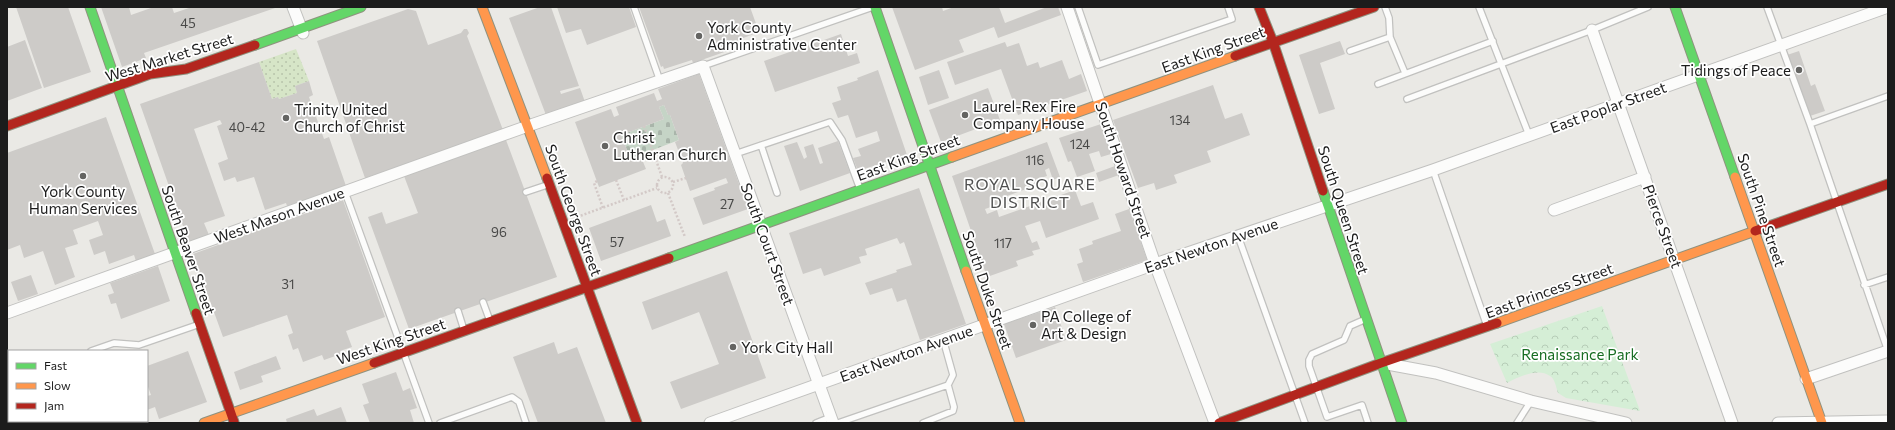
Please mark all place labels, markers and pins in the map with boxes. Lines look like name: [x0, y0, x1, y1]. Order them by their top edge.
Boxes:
place label: York County Administrative Center: [707, 18, 857, 53]
marker: York County Administrative Center: [694, 31, 704, 41]
place label: Tidings of Peace: [1681, 61, 1791, 79]
marker: Tidings of Peace: [1794, 65, 1804, 75]
place label: Laurel-Rex Fire Company House: [973, 97, 1085, 132]
place label: Trinity United Church of Christ: [294, 100, 405, 135]
marker: Laurel-Rex Fire Company House: [960, 110, 970, 120]
marker: Trinity United Church of Christ: [281, 113, 291, 123]
place label: Christ Lutheran Church: [613, 128, 727, 163]
marker: Christ Lutheran Church: [600, 141, 610, 151]
marker: York County Human Services: [78, 171, 88, 181]
place label: York County Human Services: [29, 182, 137, 217]
place label: PA College of Art & Design: [1041, 307, 1131, 342]
marker: PA College of Art & Design: [1028, 320, 1038, 330]
place label: York City Hall: [741, 338, 833, 356]
marker: York City Hall: [728, 342, 738, 352]

